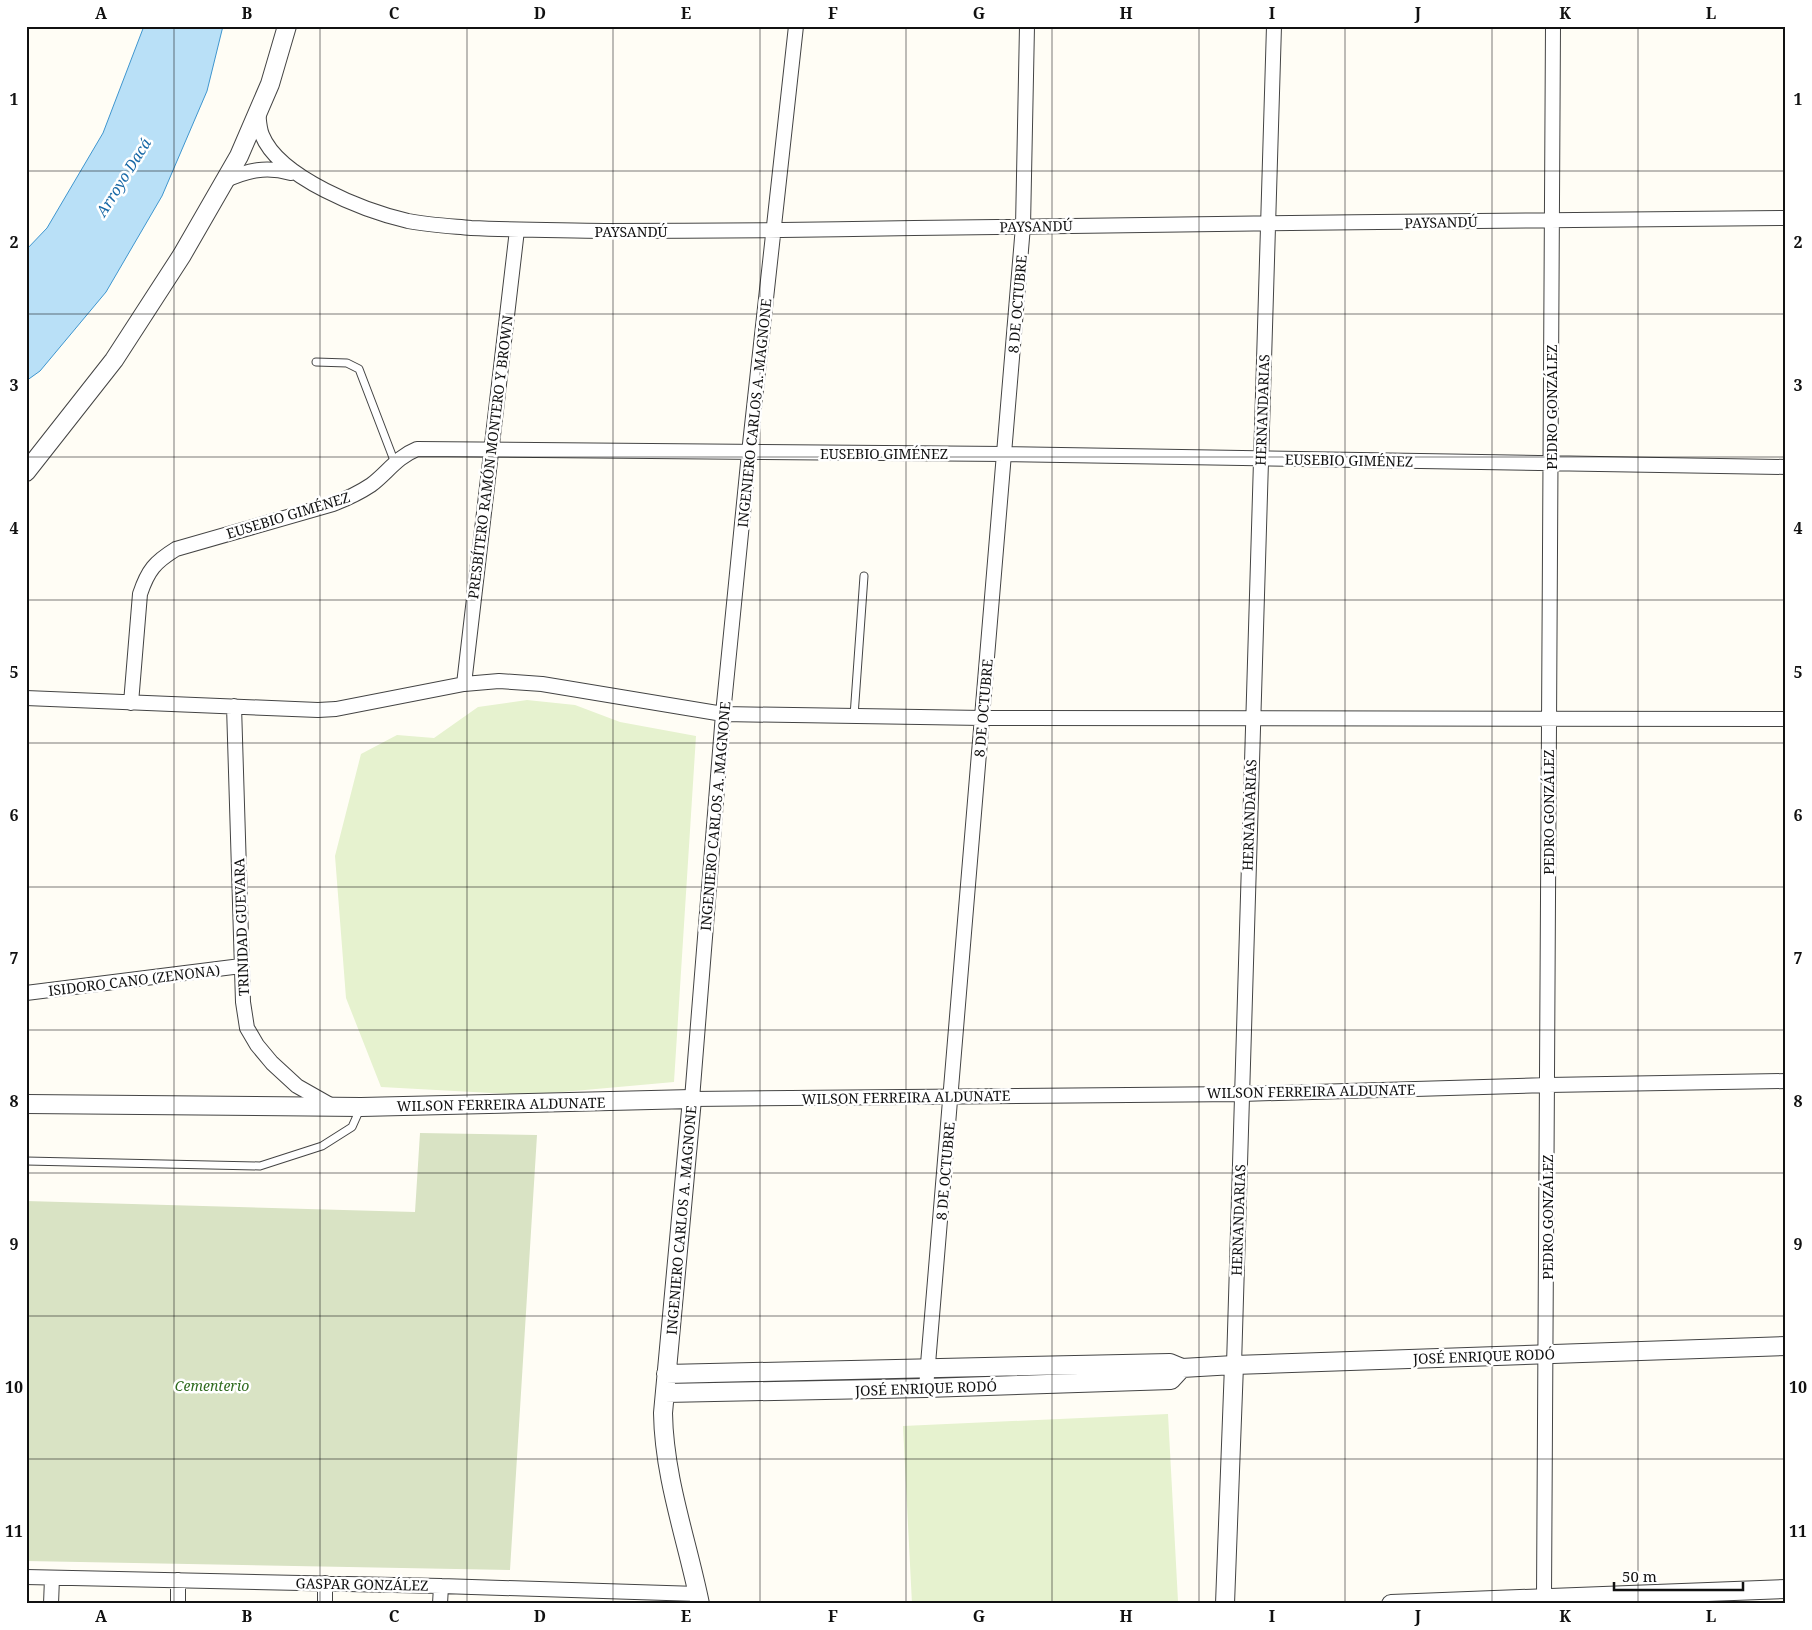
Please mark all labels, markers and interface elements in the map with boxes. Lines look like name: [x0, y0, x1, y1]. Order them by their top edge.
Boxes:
text: A: [95, 2, 108, 24]
text: B: [242, 2, 253, 24]
text: C: [389, 2, 400, 24]
text: D: [534, 2, 546, 24]
text: E: [681, 2, 691, 24]
text: F: [828, 2, 838, 24]
text: G: [973, 2, 985, 24]
text: H: [1119, 2, 1133, 24]
text: I: [1269, 2, 1275, 24]
text: J: [1414, 2, 1422, 24]
text: K: [1559, 2, 1571, 24]
text: L: [1706, 2, 1716, 24]
text: 1: [9, 88, 19, 110]
text: 1: [1793, 88, 1803, 110]
water label: Arroyo Dacá: [91, 134, 155, 221]
street label: PAYSANDÚ: [1404, 212, 1478, 232]
street label: PAYSANDÚ: [999, 216, 1073, 236]
street label: PAYSANDÚ: [594, 222, 668, 241]
text: 2: [9, 231, 19, 253]
text: 2: [1793, 231, 1803, 253]
street label: 8 DE OCTUBRE: [1003, 254, 1031, 354]
street label: INGENIERO CARLOS A. MAGNONE: [733, 297, 776, 528]
street label: PRESBÍTERO RAMÓN MONTERO Y BROWN: [463, 314, 517, 600]
street label: PEDRO GONZÁLEZ: [1542, 344, 1561, 470]
street label: HERNANDARIAS: [1251, 354, 1273, 466]
text: 3: [9, 374, 19, 396]
text: 3: [1793, 374, 1803, 396]
street label: EUSEBIO GIMÉNEZ: [820, 444, 948, 463]
street label: EUSEBIO GIMÉNEZ: [1285, 449, 1413, 471]
street label: EUSEBIO GIMÉNEZ: [224, 487, 352, 543]
text: 4: [9, 517, 19, 539]
text: 4: [1793, 517, 1803, 539]
street label: 8 DE OCTUBRE: [969, 658, 997, 758]
text: 5: [9, 661, 19, 683]
text: 5: [1793, 661, 1803, 683]
street label: INGENIERO CARLOS A. MAGNONE: [696, 700, 735, 932]
street label: PEDRO GONZÁLEZ: [1539, 749, 1558, 875]
street label: HERNANDARIAS: [1238, 759, 1260, 871]
text: 6: [9, 804, 19, 826]
text: 6: [1793, 804, 1803, 826]
street label: TRINIDAD GUEVARA: [229, 858, 253, 996]
text: 7: [9, 947, 19, 969]
text: 7: [1793, 947, 1803, 969]
street label: ISIDORO CANO (ZENONA): [47, 960, 221, 1000]
street label: WILSON FERREIRA ALDUNATE: [1207, 1080, 1416, 1102]
street label: WILSON FERREIRA ALDUNATE: [802, 1086, 1011, 1108]
text: 8: [9, 1090, 19, 1112]
text: 8: [1793, 1090, 1803, 1112]
street label: WILSON FERREIRA ALDUNATE: [397, 1093, 606, 1115]
street label: INGENIERO CARLOS A. MAGNONE: [662, 1104, 701, 1336]
street label: 8 DE OCTUBRE: [931, 1121, 959, 1221]
street label: PEDRO GONZÁLEZ: [1538, 1154, 1557, 1280]
street label: HERNANDARIAS: [1227, 1164, 1249, 1276]
text: 9: [9, 1233, 19, 1255]
text: 9: [1793, 1233, 1803, 1255]
street label: JOSÉ ENRIQUE RODÓ: [1412, 1344, 1555, 1368]
text: 10: [5, 1376, 23, 1398]
park label: Cementerio: [175, 1376, 249, 1395]
street label: JOSÉ ENRIQUE RODÓ: [854, 1376, 997, 1400]
text: 10: [1789, 1376, 1807, 1398]
text: 11: [5, 1520, 23, 1542]
text: 11: [1789, 1520, 1807, 1542]
scale bar: [1614, 1560, 1743, 1592]
text: 50 m: [1622, 1566, 1657, 1586]
street label: GASPAR GONZÁLEZ: [295, 1573, 429, 1595]
text: A: [95, 1605, 108, 1627]
text: B: [242, 1605, 253, 1627]
text: C: [389, 1605, 400, 1627]
text: D: [534, 1605, 546, 1627]
text: E: [681, 1605, 691, 1627]
text: F: [828, 1605, 838, 1627]
text: G: [973, 1605, 985, 1627]
text: H: [1119, 1605, 1133, 1627]
text: I: [1269, 1605, 1275, 1627]
text: J: [1414, 1605, 1422, 1627]
text: K: [1559, 1605, 1571, 1627]
text: L: [1706, 1605, 1716, 1627]

